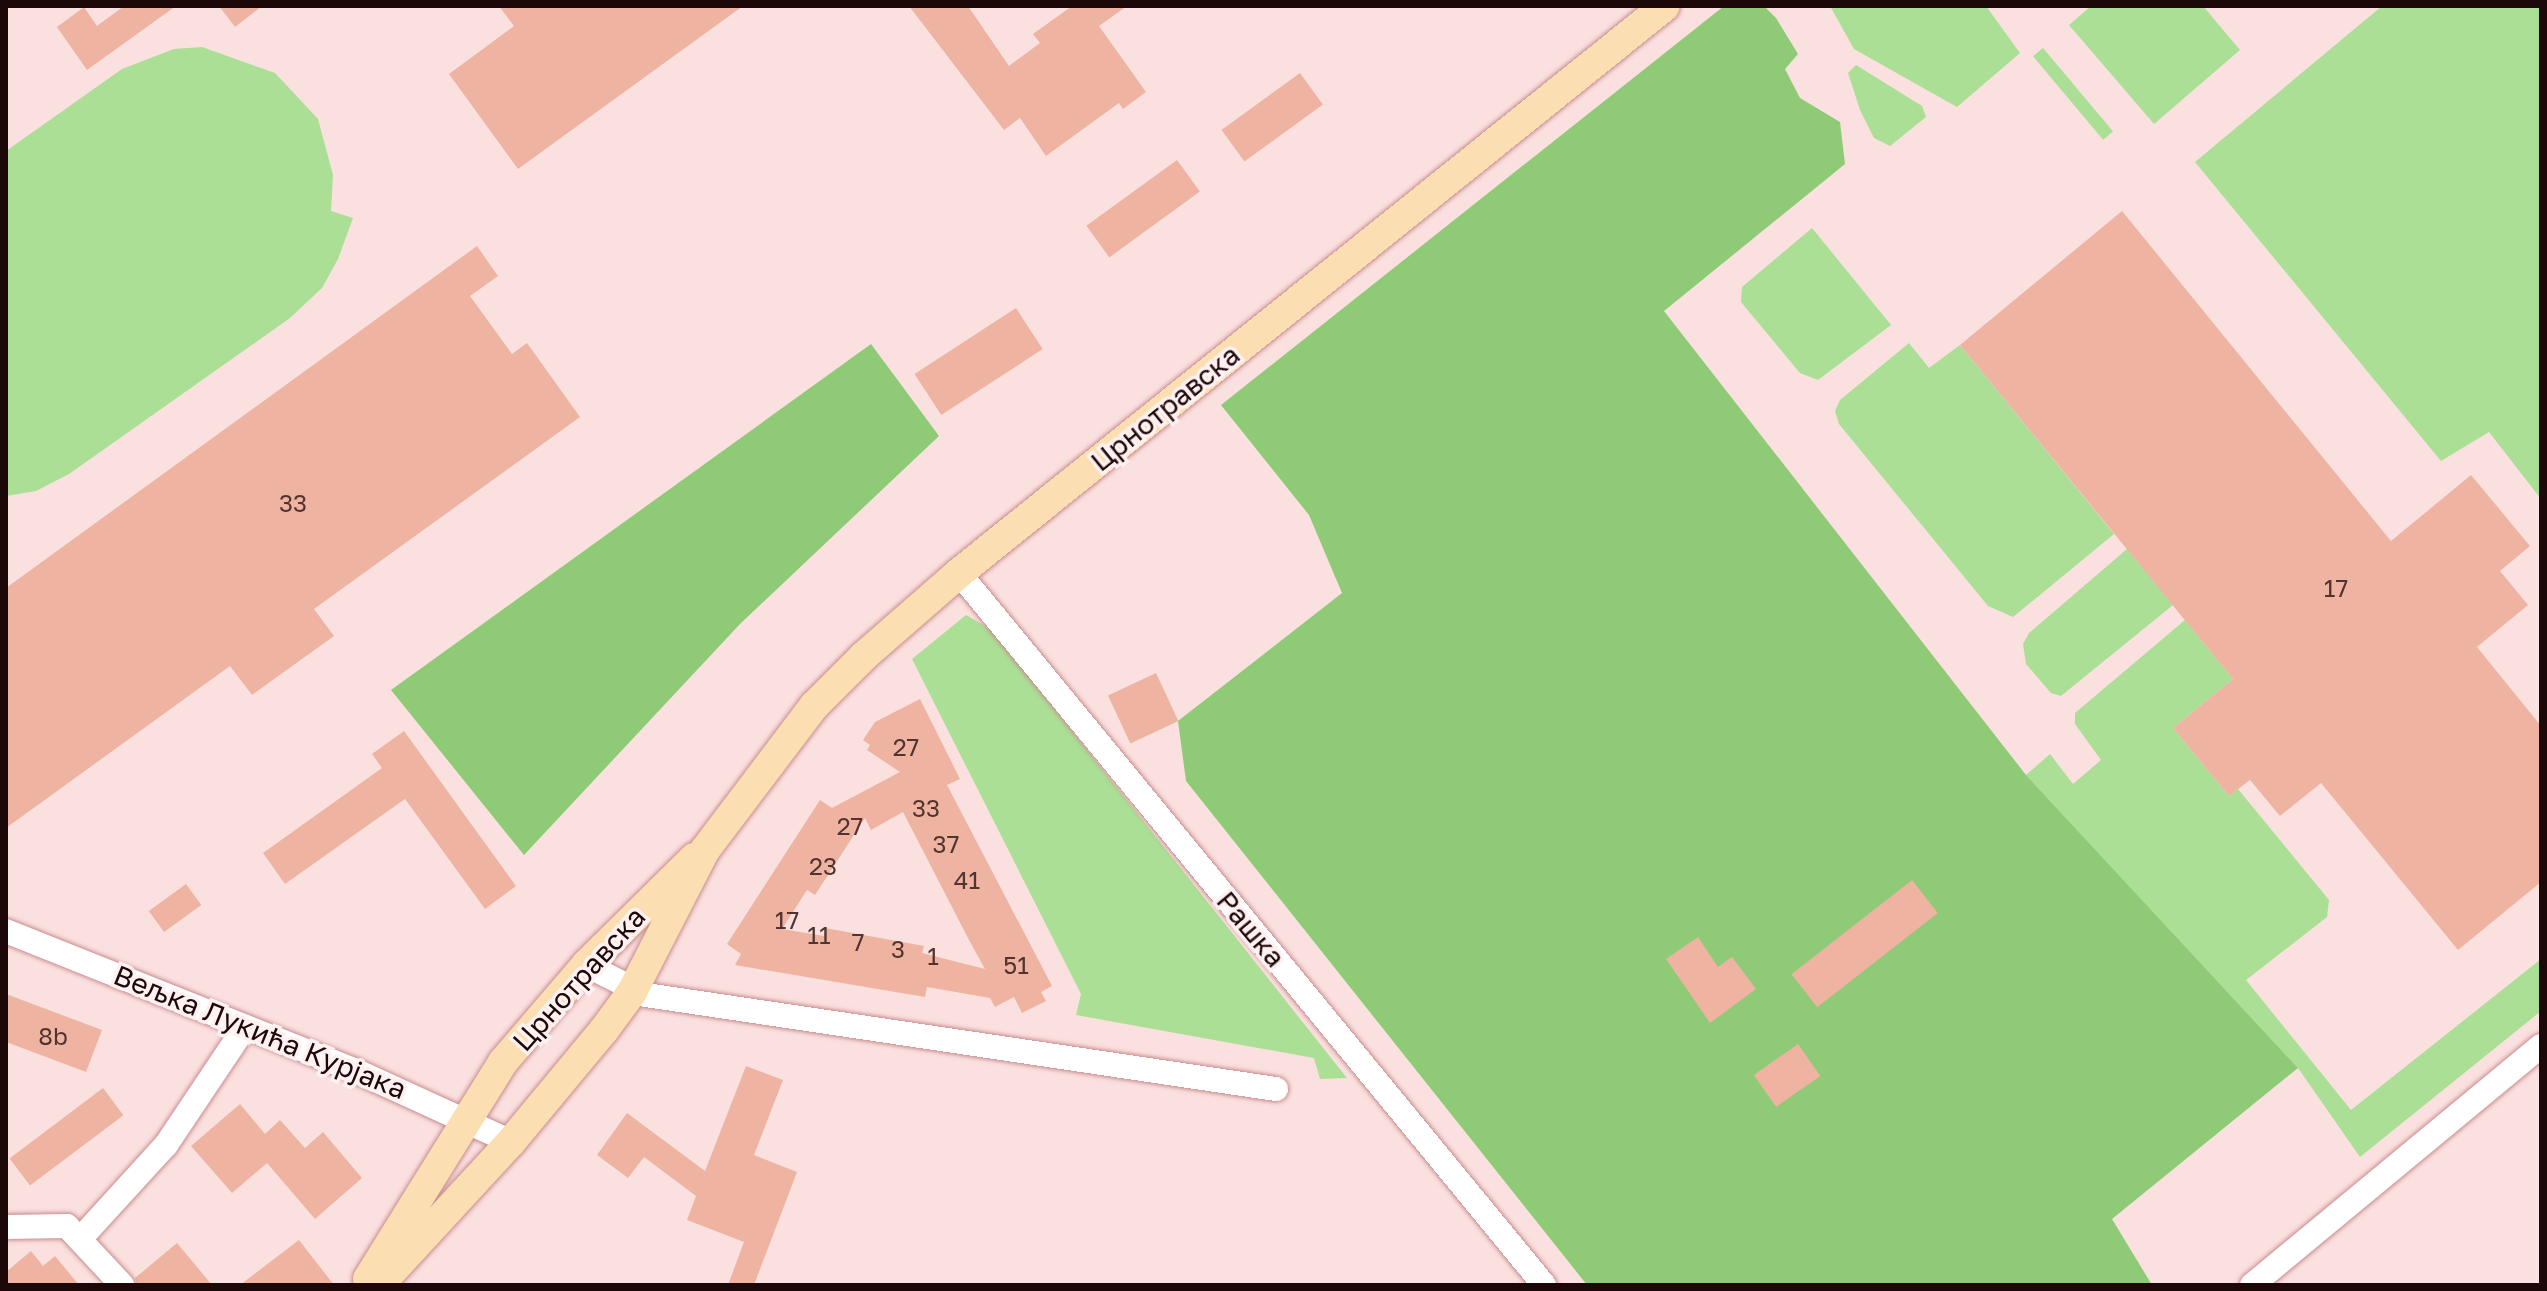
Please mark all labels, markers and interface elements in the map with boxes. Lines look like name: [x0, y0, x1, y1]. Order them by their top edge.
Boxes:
street label: Црнотравска: [1084, 338, 1246, 478]
house number: 33: [279, 489, 307, 517]
house number: 17: [2324, 574, 2348, 602]
house number: 27: [893, 733, 919, 761]
house number: 33: [912, 794, 940, 822]
house number: 27: [837, 812, 863, 840]
house number: 37: [933, 830, 959, 858]
house number: 23: [809, 852, 837, 880]
house number: 41: [954, 866, 980, 894]
street label: Рашка: [1210, 884, 1292, 974]
street label: Црнотравска: [506, 900, 652, 1058]
house number: 17: [775, 906, 799, 934]
house number: 11: [807, 921, 831, 949]
house number: 7: [852, 928, 864, 956]
house number: 3: [891, 935, 905, 963]
house number: 1: [927, 942, 939, 970]
house number: 51: [1003, 951, 1029, 979]
street label: Вељка Лукића Курјака: [109, 958, 411, 1106]
house number: 8b: [38, 1022, 68, 1050]

